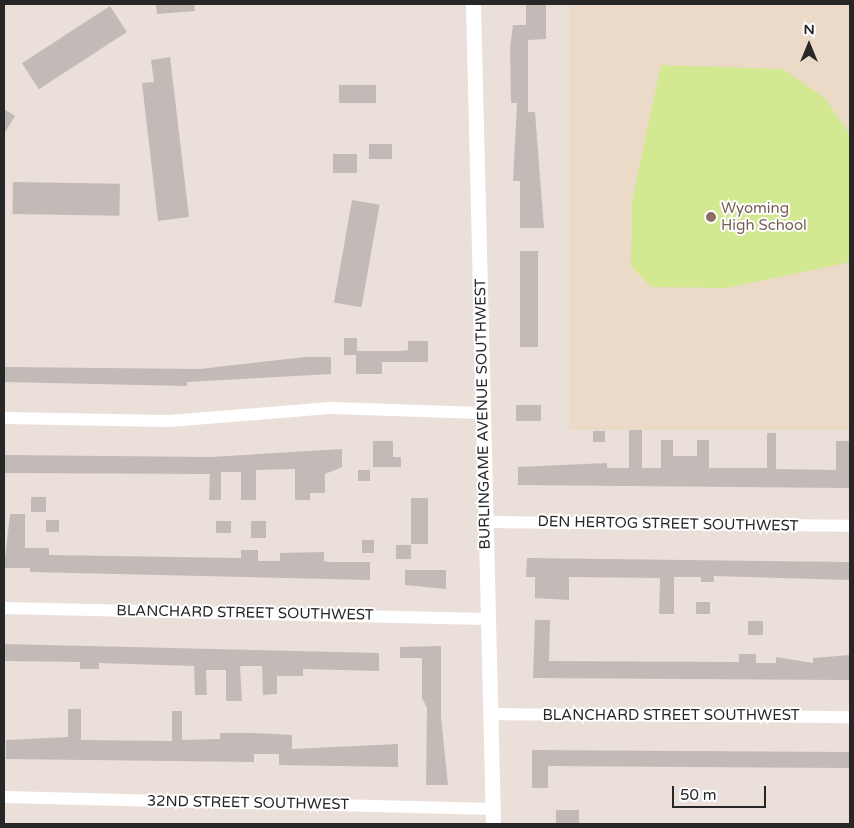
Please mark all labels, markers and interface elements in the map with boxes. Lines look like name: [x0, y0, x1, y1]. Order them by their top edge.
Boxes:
north arrow: [784, 20, 834, 70]
text: N: [803, 21, 815, 38]
place label: Wyoming High School: [721, 199, 807, 234]
marker: Wyoming High School: [705, 211, 717, 223]
street label: BURLINGAME AVENUE SOUTHWEST: [472, 278, 494, 550]
street label: DEN HERTOG STREET SOUTHWEST: [537, 513, 799, 535]
street label: BLANCHARD STREET SOUTHWEST: [116, 602, 374, 624]
street label: BLANCHARD STREET SOUTHWEST: [542, 707, 800, 725]
scale bar: [674, 776, 768, 808]
text: 50 m: [680, 786, 717, 804]
street label: 32ND STREET SOUTHWEST: [147, 792, 349, 814]

